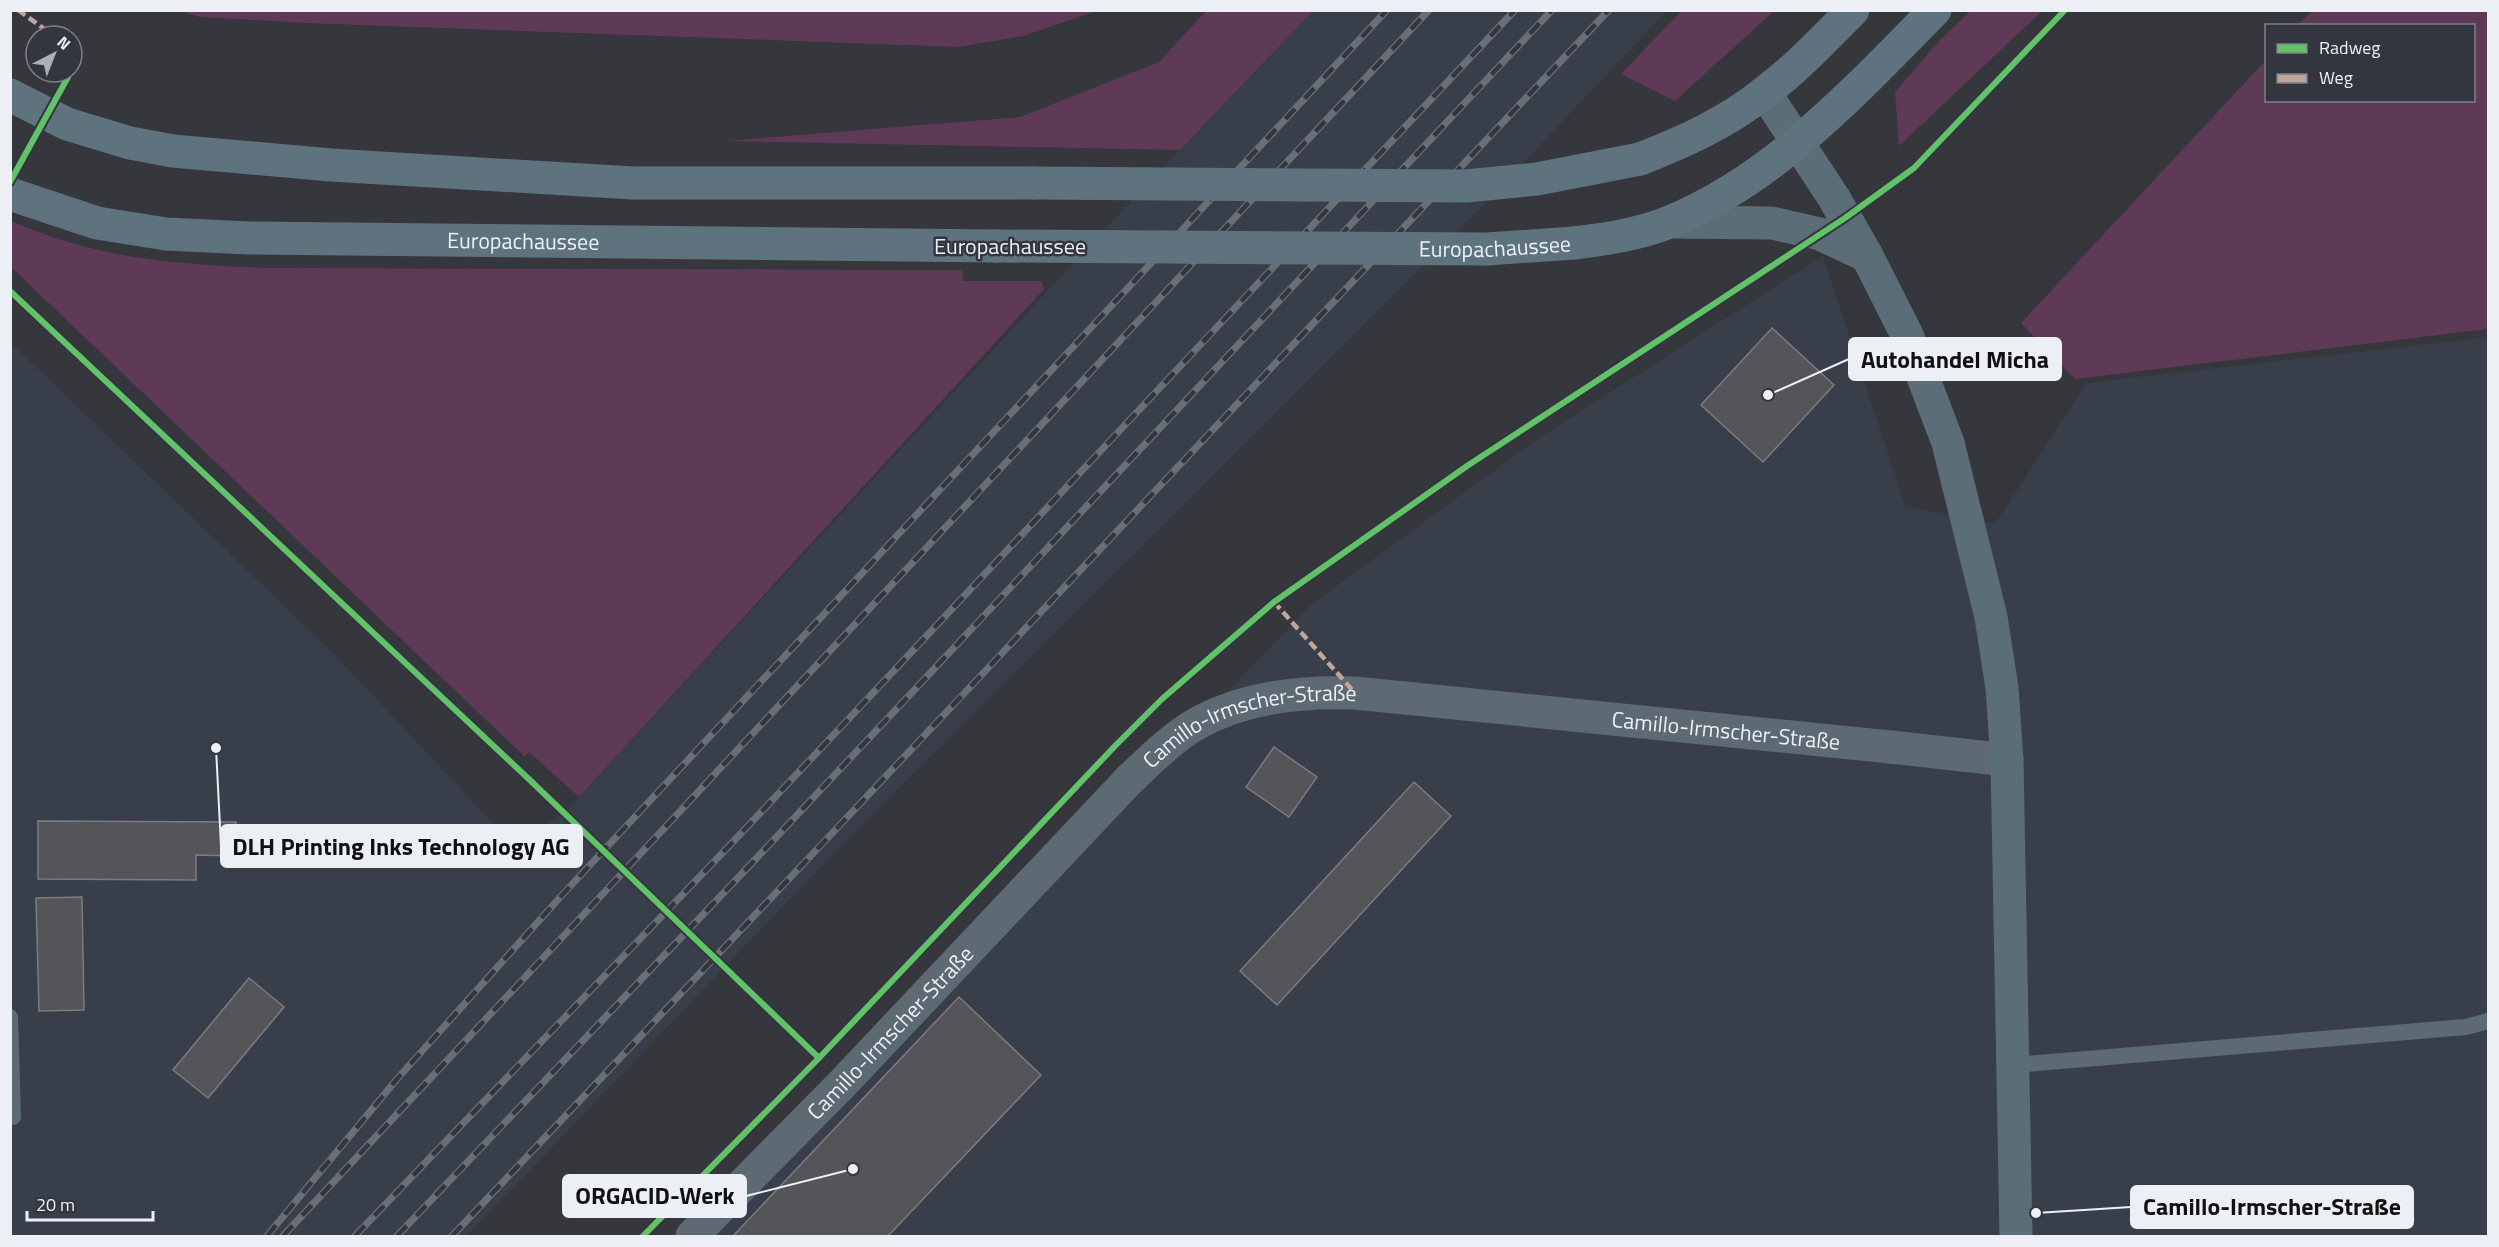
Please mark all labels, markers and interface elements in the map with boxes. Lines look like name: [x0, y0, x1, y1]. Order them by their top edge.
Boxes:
north arrow: [24, 24, 84, 84]
legend: [2265, 24, 2475, 102]
text: N: [52, 30, 76, 55]
text: Radweg: [2319, 34, 2381, 61]
text: Weg: [2319, 64, 2353, 91]
street label: Europachaussee: [447, 223, 600, 259]
street label: Europachaussee: [1419, 226, 1572, 266]
street label: Europachaussee: [934, 229, 1086, 263]
callout: Autohandel Micha: [1849, 338, 2061, 380]
text: Autohandel Micha: [1861, 341, 2049, 377]
street label: Camillo-Irmscher-Straße: [1135, 676, 1357, 776]
street label: Camillo-Irmscher-Straße: [1610, 702, 1842, 759]
callout: DLH Printing Inks Technology AG: [221, 825, 582, 867]
text: DLH Printing Inks Technology AG: [232, 828, 570, 864]
street label: Camillo-Irmscher-Straße: [799, 938, 981, 1127]
callout: ORGACID-Werk: [563, 1175, 746, 1217]
text: ORGACID-Werk: [575, 1177, 735, 1213]
scale bar: [27, 1184, 153, 1222]
callout: Camillo-Irmscher-Straße: [2131, 1186, 2413, 1228]
text: Camillo-Irmscher-Straße: [2143, 1188, 2401, 1224]
text: 20 m: [36, 1191, 75, 1218]

